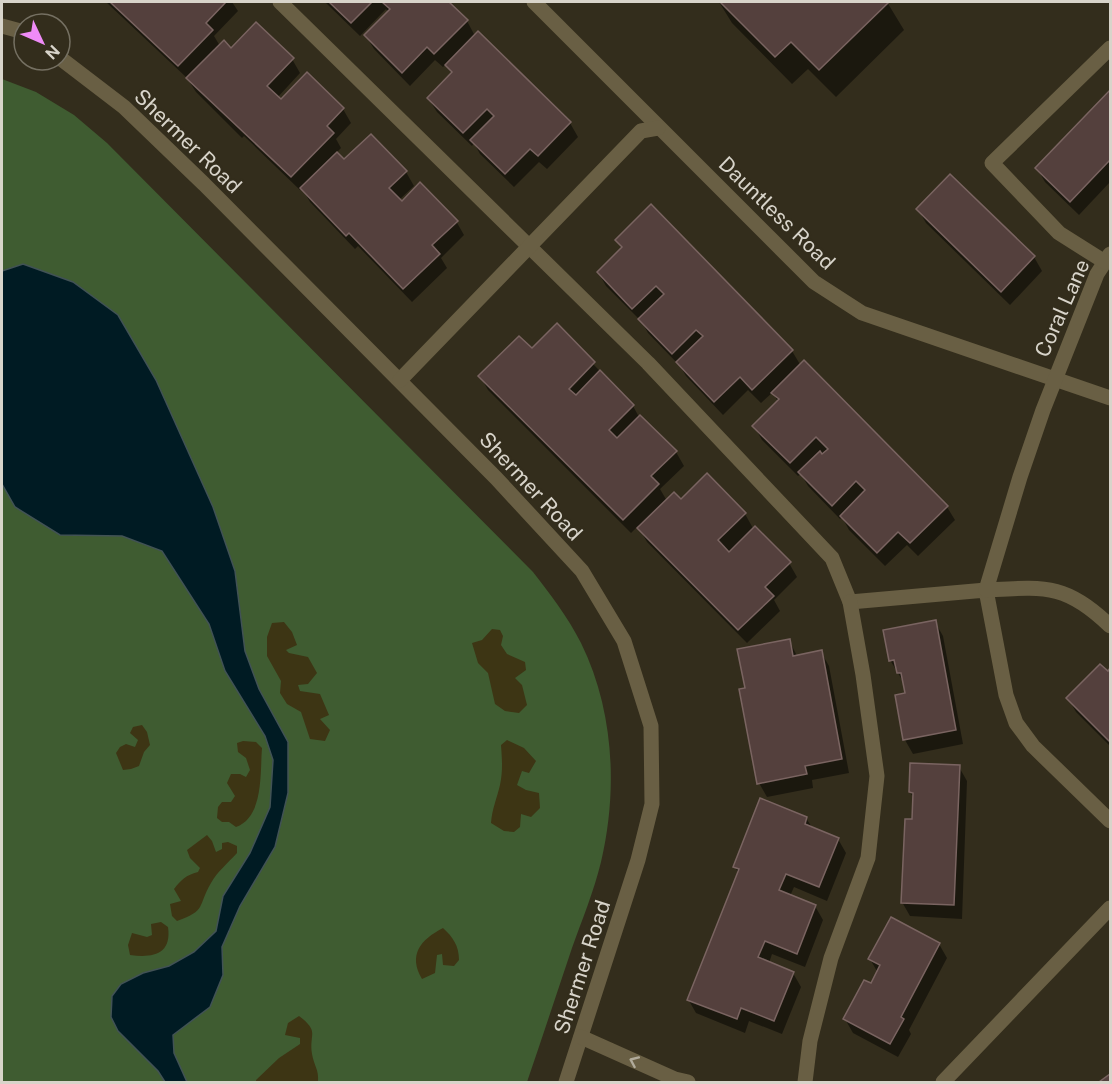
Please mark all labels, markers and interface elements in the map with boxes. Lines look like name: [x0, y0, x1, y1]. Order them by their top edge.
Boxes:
north arrow: [12, 12, 72, 72]
text: N: [41, 41, 64, 63]
street label: Shermer Road: [129, 84, 247, 198]
street label: Dauntless Road: [714, 151, 840, 275]
street label: Coral Lane: [1029, 255, 1095, 361]
street label: Shermer Road: [474, 426, 588, 546]
street label: Shermer Road: [549, 897, 615, 1037]
one-way arrow: [630, 1056, 641, 1068]

